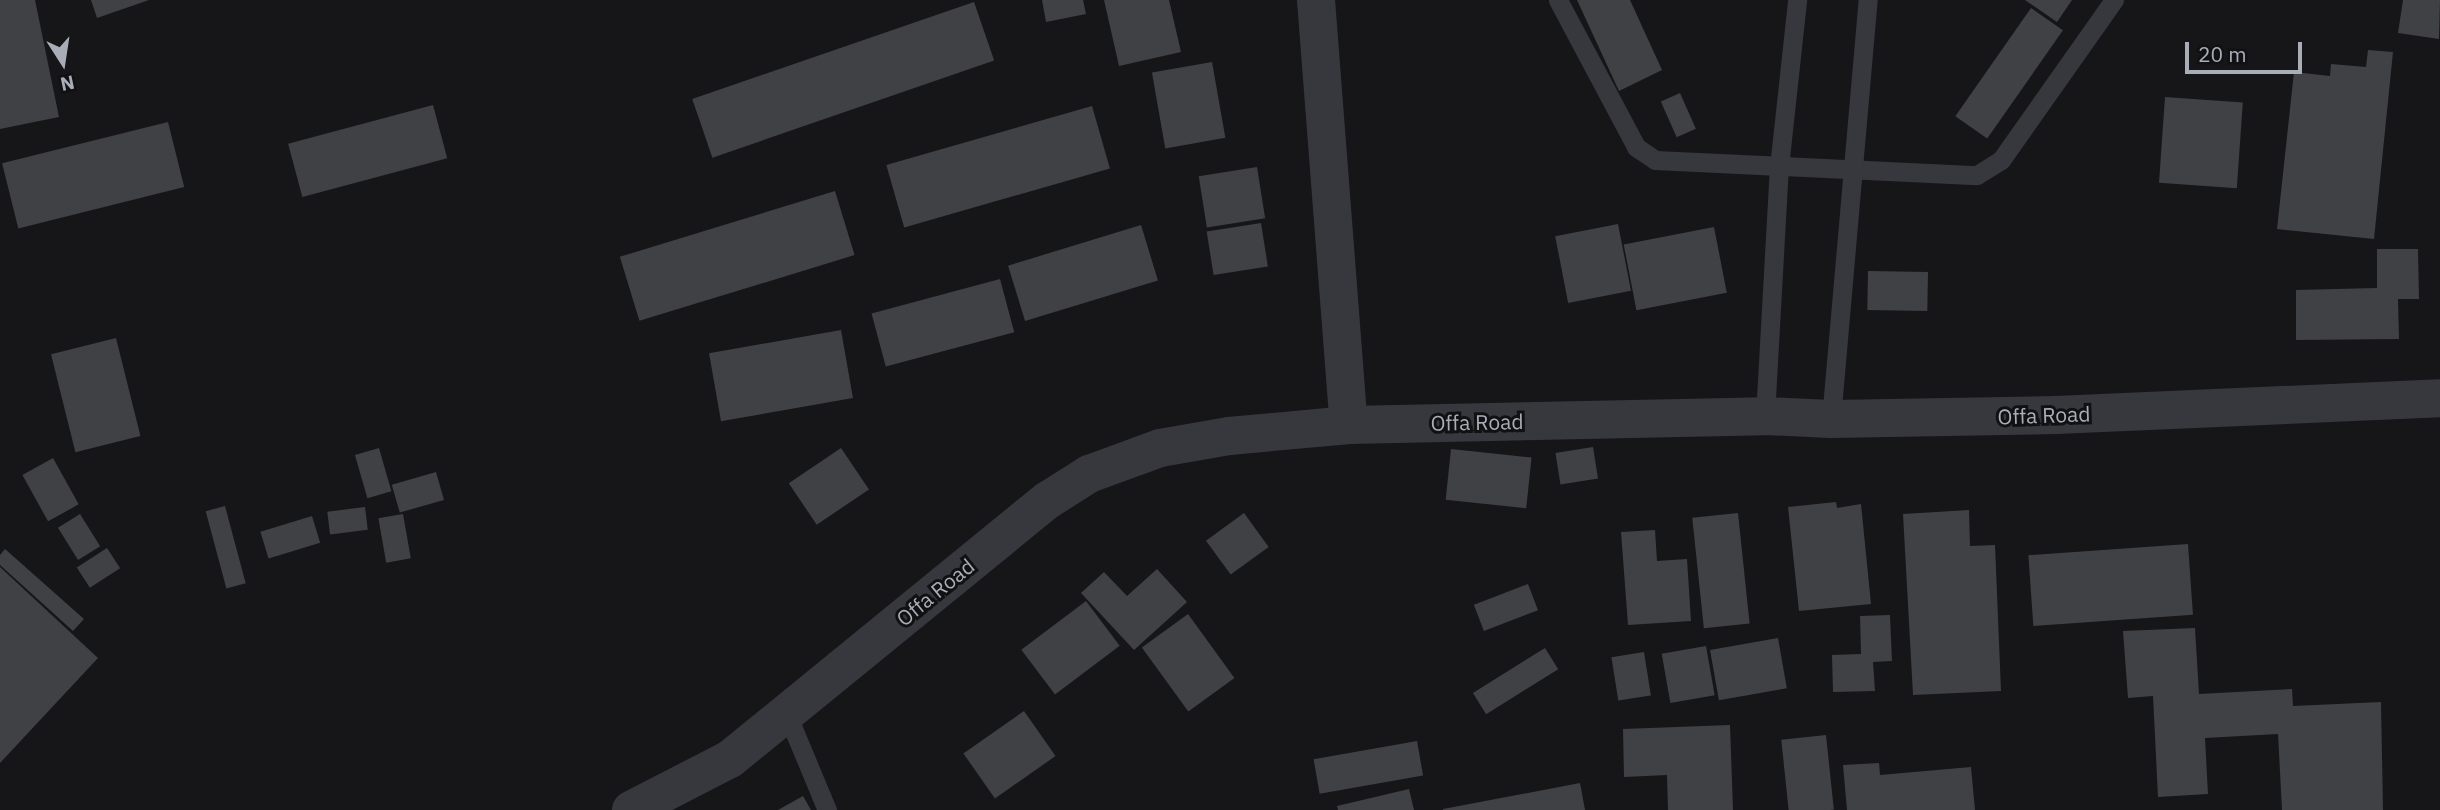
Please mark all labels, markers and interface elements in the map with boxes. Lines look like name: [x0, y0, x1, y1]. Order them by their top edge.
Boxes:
north arrow: [28, 28, 98, 98]
scale bar: [2188, 28, 2305, 72]
text: 20 m: [2198, 40, 2247, 68]
text: N: [58, 70, 77, 97]
street label: Offa Road: [1997, 401, 2091, 429]
street label: Offa Road: [1430, 409, 1524, 435]
street label: Offa Road: [891, 553, 979, 631]

